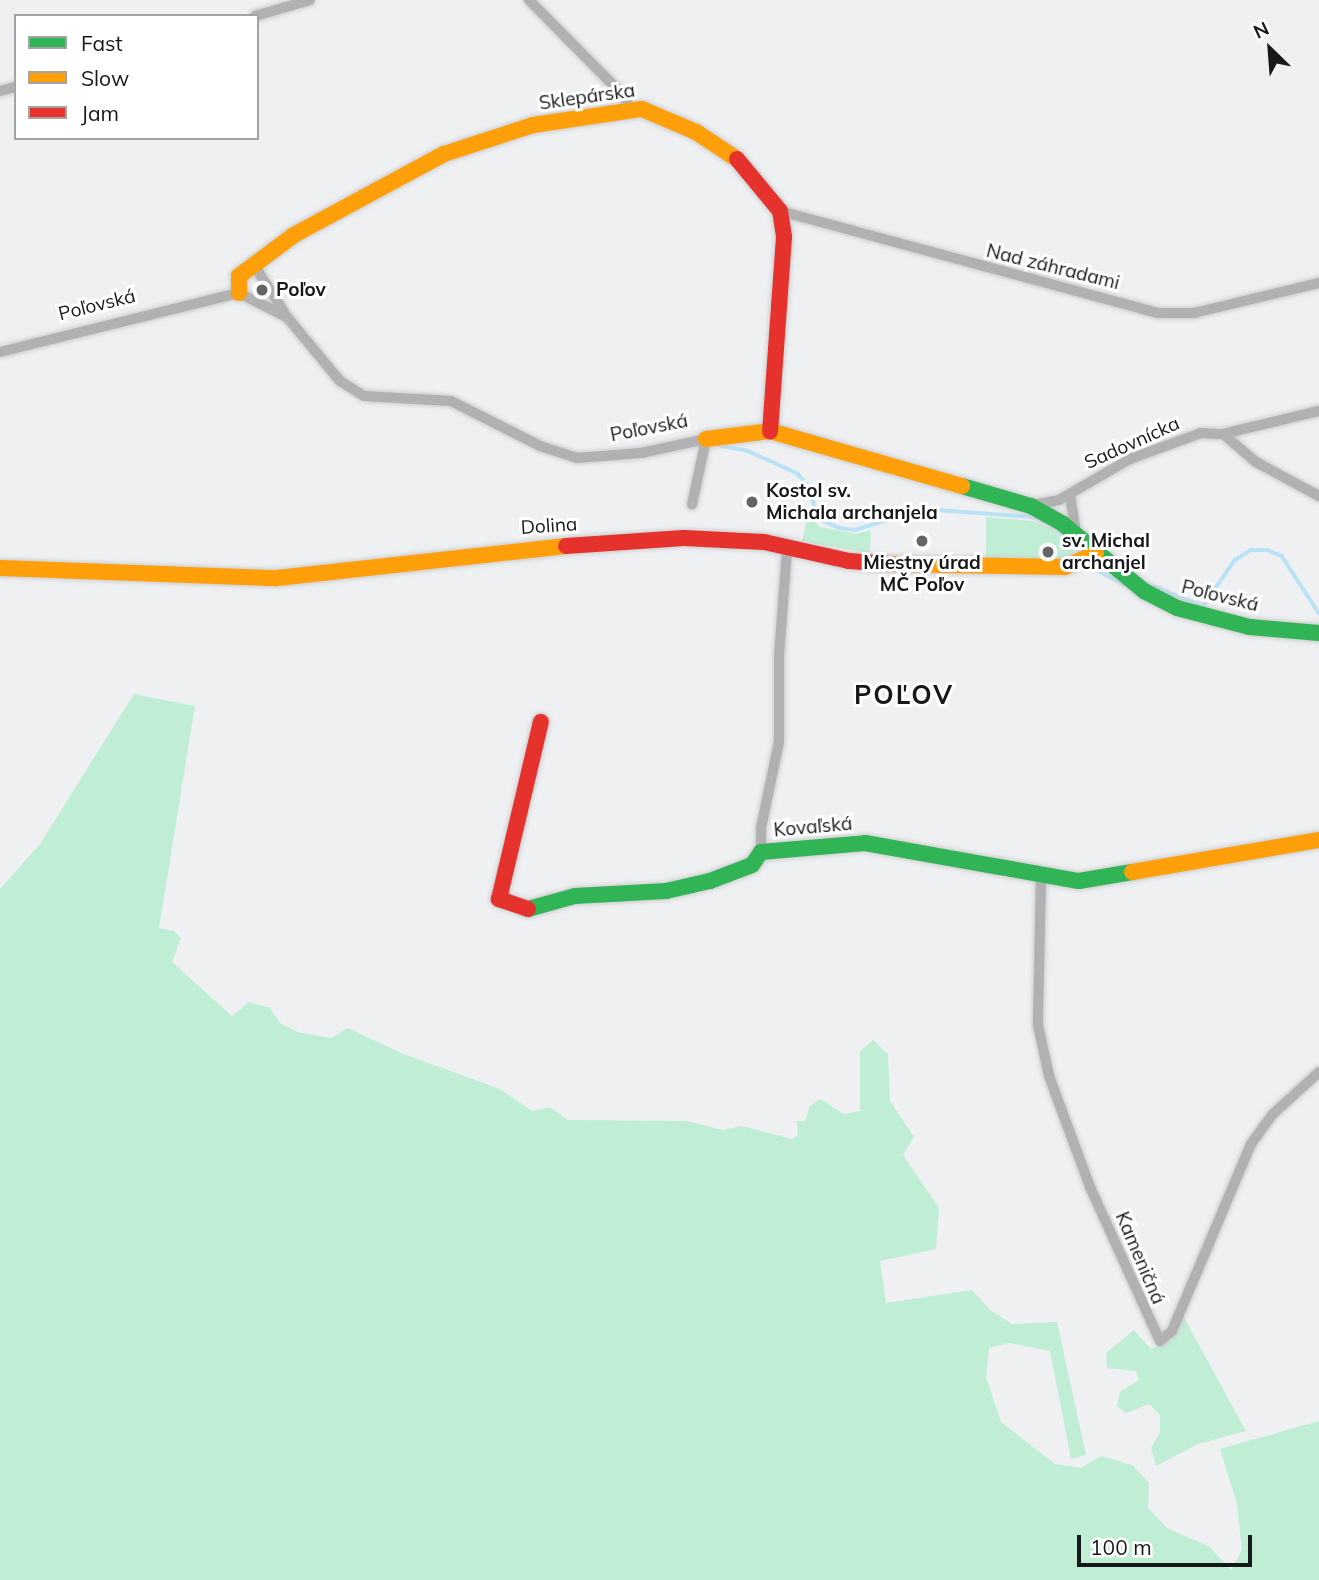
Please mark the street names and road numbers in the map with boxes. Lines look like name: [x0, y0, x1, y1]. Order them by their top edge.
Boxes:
street label: Sklepárska: [538, 79, 636, 115]
street label: Nad záhradami: [984, 239, 1122, 295]
street label: Poľovská: [56, 284, 138, 326]
street label: Poľovská: [608, 409, 690, 447]
street label: Sadovnícka: [1081, 412, 1183, 474]
street label: Dolina: [520, 513, 578, 539]
street label: Poľovská: [1179, 575, 1261, 617]
street label: Kovaľská: [773, 812, 853, 842]
street label: Kameničná: [1110, 1208, 1170, 1308]

